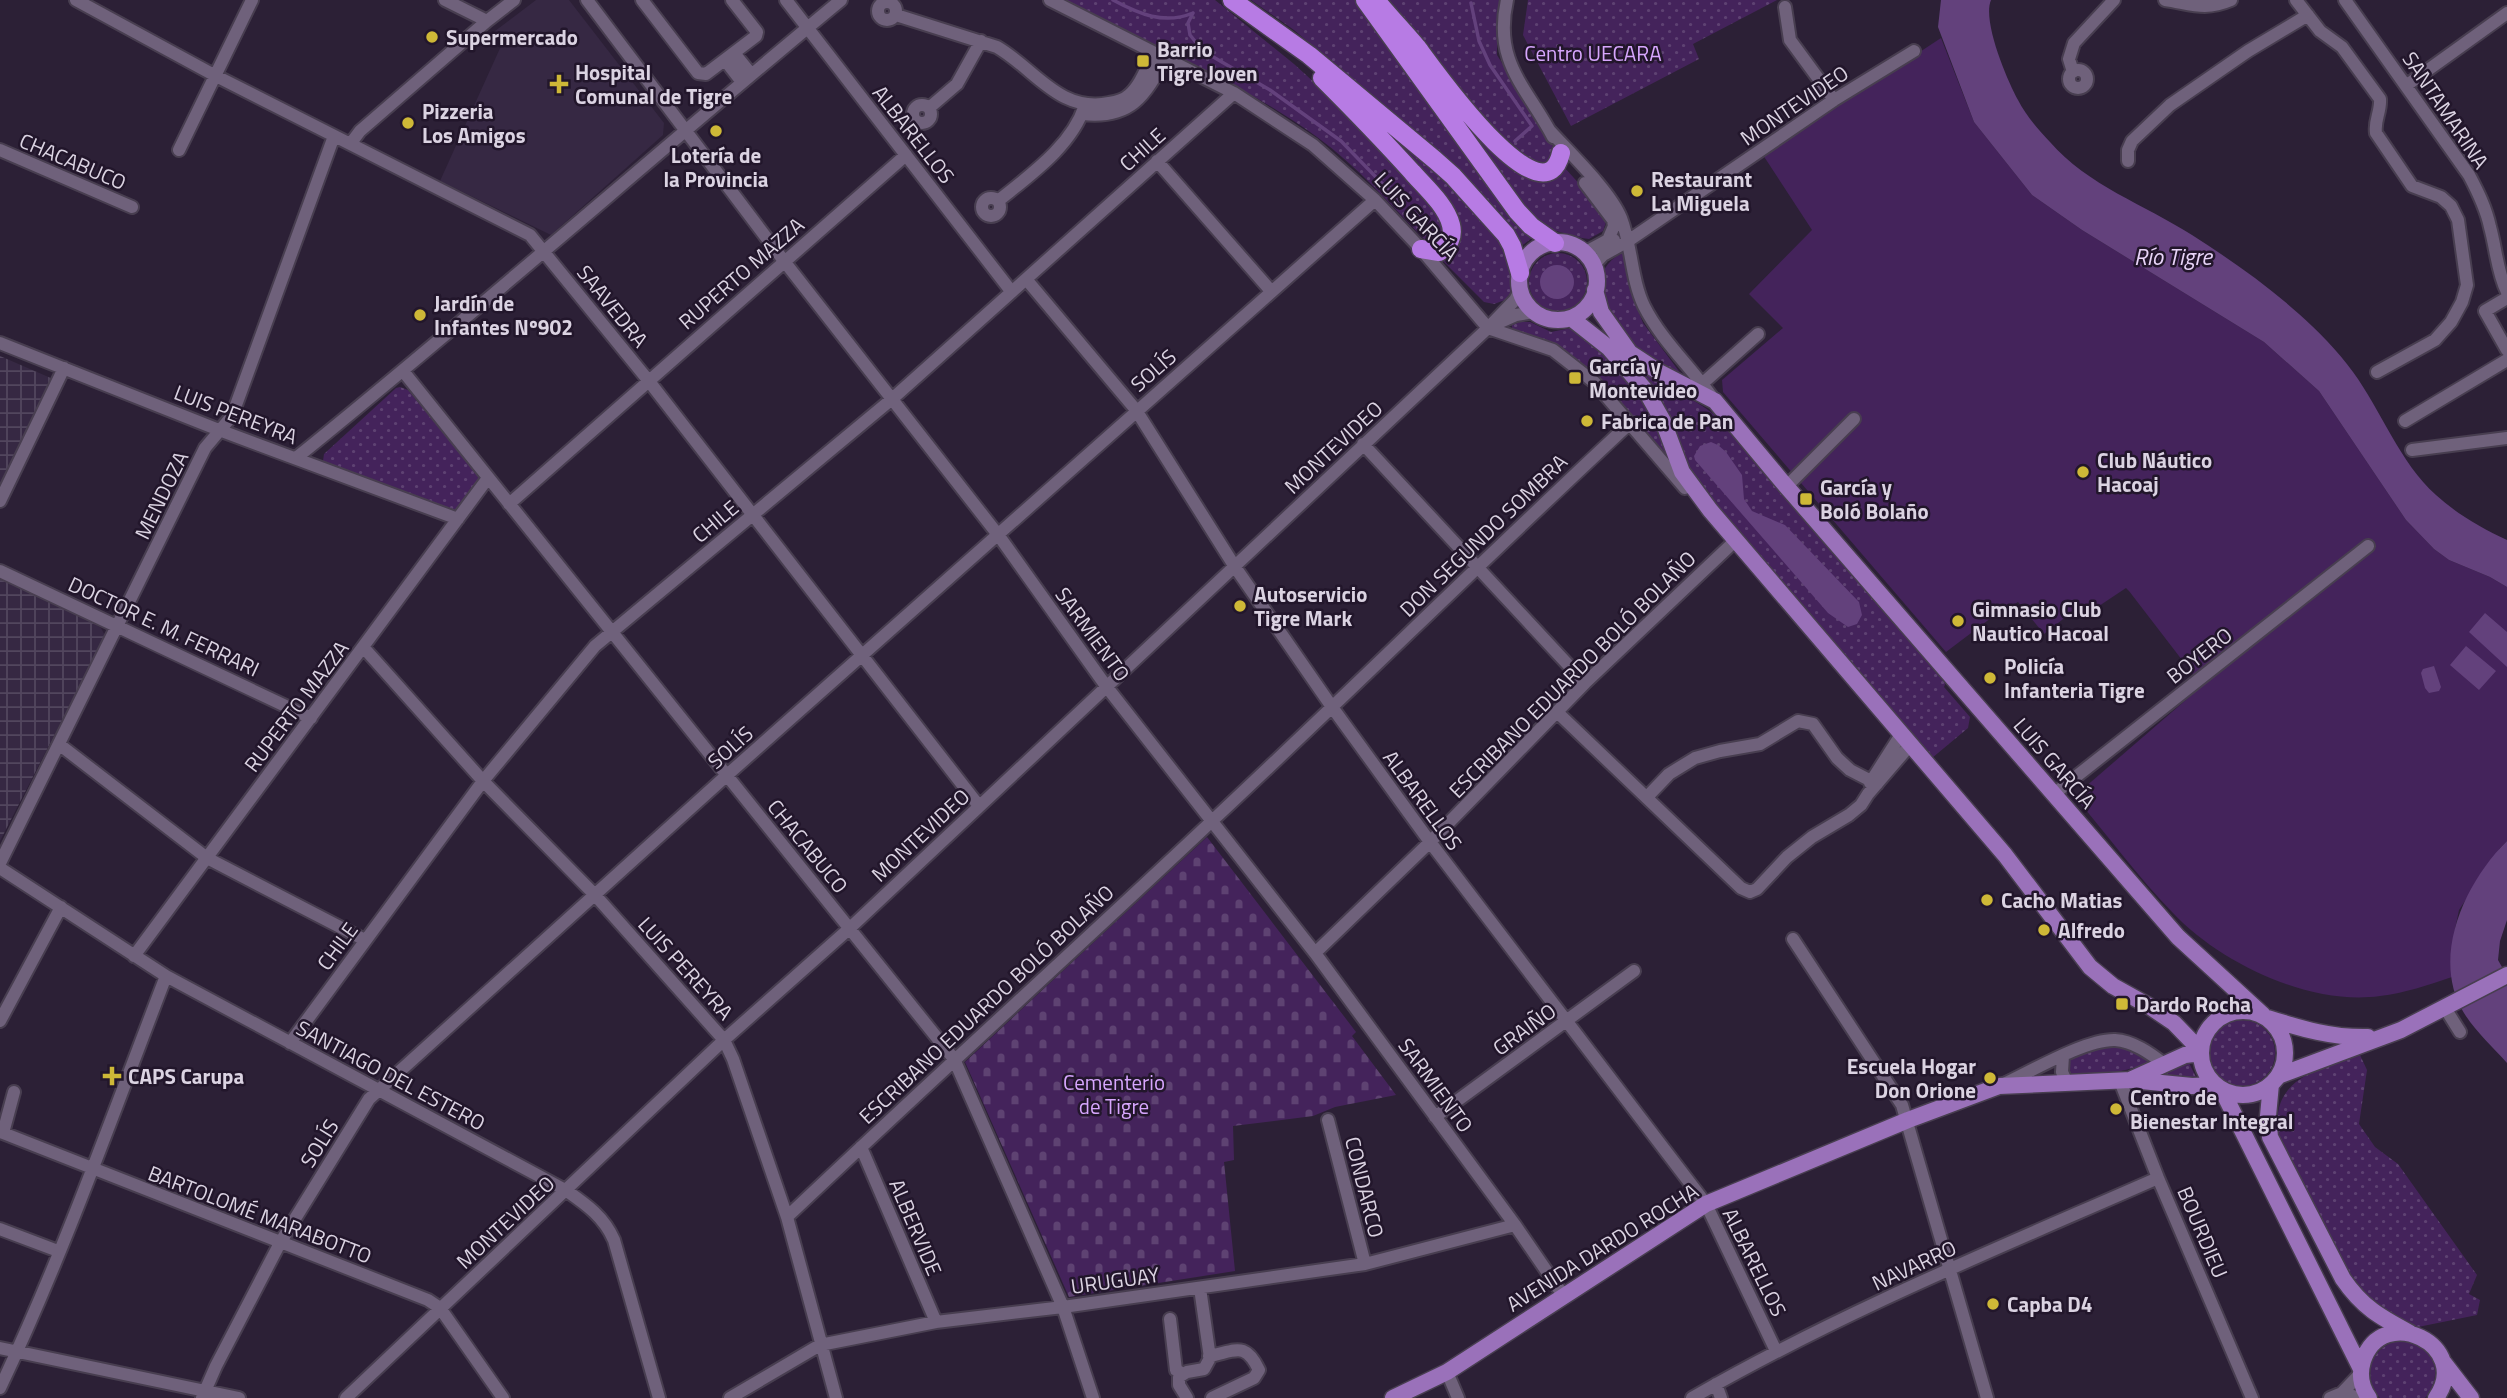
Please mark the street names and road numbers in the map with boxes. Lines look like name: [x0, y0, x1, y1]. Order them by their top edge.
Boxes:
street label: SANTAMARINA: [2395, 45, 2497, 175]
street label: MONTEVIDEO: [1733, 57, 1855, 153]
street label: ALBARELLOS: [865, 78, 963, 190]
street label: CHILE: [1112, 120, 1172, 178]
street label: CHACABUCO: [15, 124, 131, 198]
street label: LUIS GARCÍA: [1367, 164, 1467, 268]
street label: RUPERTO MAZZA: [671, 209, 811, 337]
street label: SAAVEDRA: [570, 258, 657, 355]
street label: SOLÍS: [1123, 341, 1183, 399]
street label: LUIS PEREYRA: [170, 376, 303, 452]
street label: MONTEVIDEO: [1277, 393, 1389, 501]
street label: MENDOZA: [126, 445, 196, 544]
street label: DON SEGUNDO SOMBRA: [1392, 446, 1575, 624]
street label: CHILE: [685, 492, 745, 550]
street label: ESCRIBANO EDUARDO BOLÓ BOLAÑO: [1441, 543, 1703, 805]
street label: DOCTOR E. M. FERRARI: [63, 568, 265, 684]
street label: SARMIENTO: [1048, 580, 1138, 688]
street label: BOYERO: [2159, 619, 2239, 691]
street label: RUPERTO MAZZA: [236, 633, 356, 779]
street label: LUIS GARCÍA: [2006, 710, 2104, 816]
street label: SOLÍS: [700, 718, 760, 776]
street label: ALBARELLOS: [1376, 743, 1470, 857]
street label: MONTEVIDEO: [864, 781, 976, 889]
street label: CHACABUCO: [760, 792, 856, 900]
street label: ESCRIBANO EDUARDO BOLÓ BOLAÑO: [851, 877, 1121, 1131]
street label: LUIS PEREYRA: [631, 909, 742, 1027]
street label: CHILE: [309, 915, 365, 977]
street label: GRAIÑO: [1486, 995, 1562, 1063]
street label: SANTIAGO DEL ESTERO: [291, 1012, 491, 1138]
street label: SARMIENTO: [1391, 1031, 1481, 1139]
street label: SOLÍS: [292, 1113, 346, 1173]
street label: CONDARCO: [1337, 1133, 1393, 1241]
street label: BARTOLOMÉ MARABOTTO: [144, 1157, 376, 1271]
street label: MONTEVIDEO: [449, 1168, 561, 1276]
street label: ALBERVIDE: [881, 1174, 951, 1280]
street label: AVENIDA DARDO ROCHA: [1500, 1175, 1705, 1319]
street label: BOURDIEU: [2169, 1181, 2237, 1283]
street label: ALBARELLOS: [1715, 1202, 1795, 1322]
street label: NAVARRO: [1866, 1231, 1962, 1299]
street label: URUGUAY: [1069, 1258, 1162, 1302]

